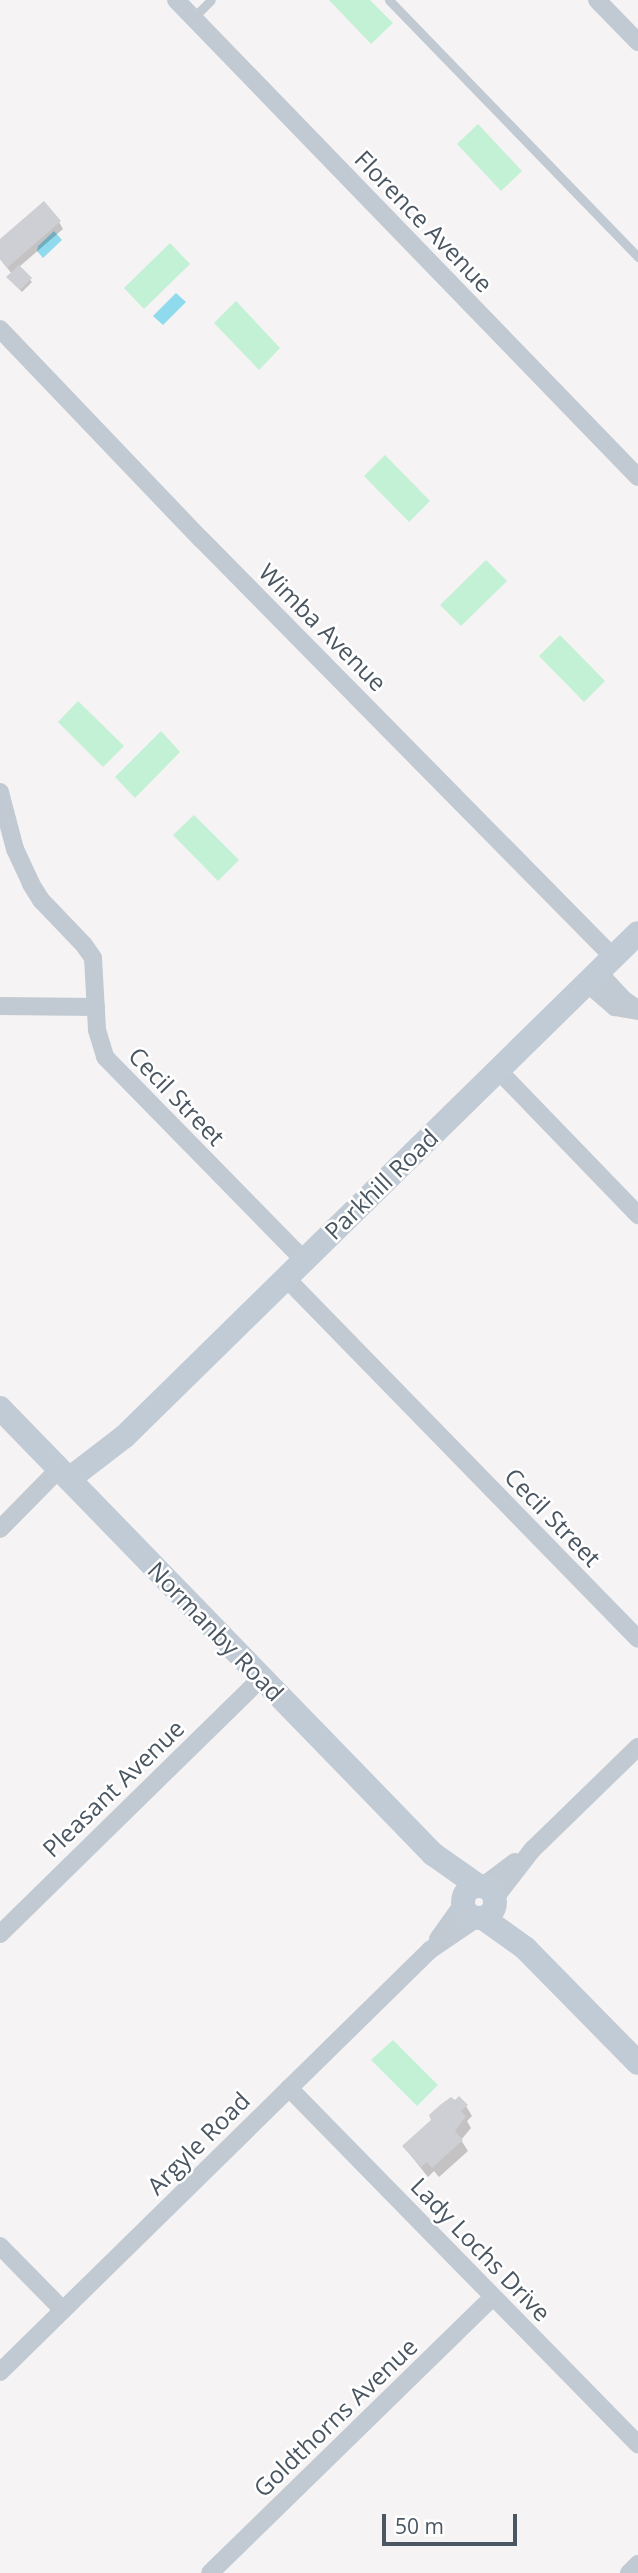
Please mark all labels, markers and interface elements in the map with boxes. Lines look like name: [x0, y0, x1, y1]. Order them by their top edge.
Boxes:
street label: Florence Avenue: [349, 144, 499, 298]
street label: Wimba Avenue: [253, 557, 393, 697]
street label: Cecil Street: [123, 1041, 231, 1151]
street label: Parkhill Road: [318, 1123, 444, 1245]
street label: Cecil Street: [499, 1462, 607, 1572]
street label: Normanby Road: [142, 1555, 290, 1707]
street label: Pleasant Avenue: [36, 1713, 190, 1863]
street label: Argyle Road: [141, 2086, 255, 2200]
street label: Lady Lochs Drive: [405, 2171, 557, 2327]
street label: Goldthorns Avenue: [247, 2332, 423, 2502]
scale bar: [386, 2500, 521, 2544]
text: 50 m: [395, 2512, 444, 2540]

